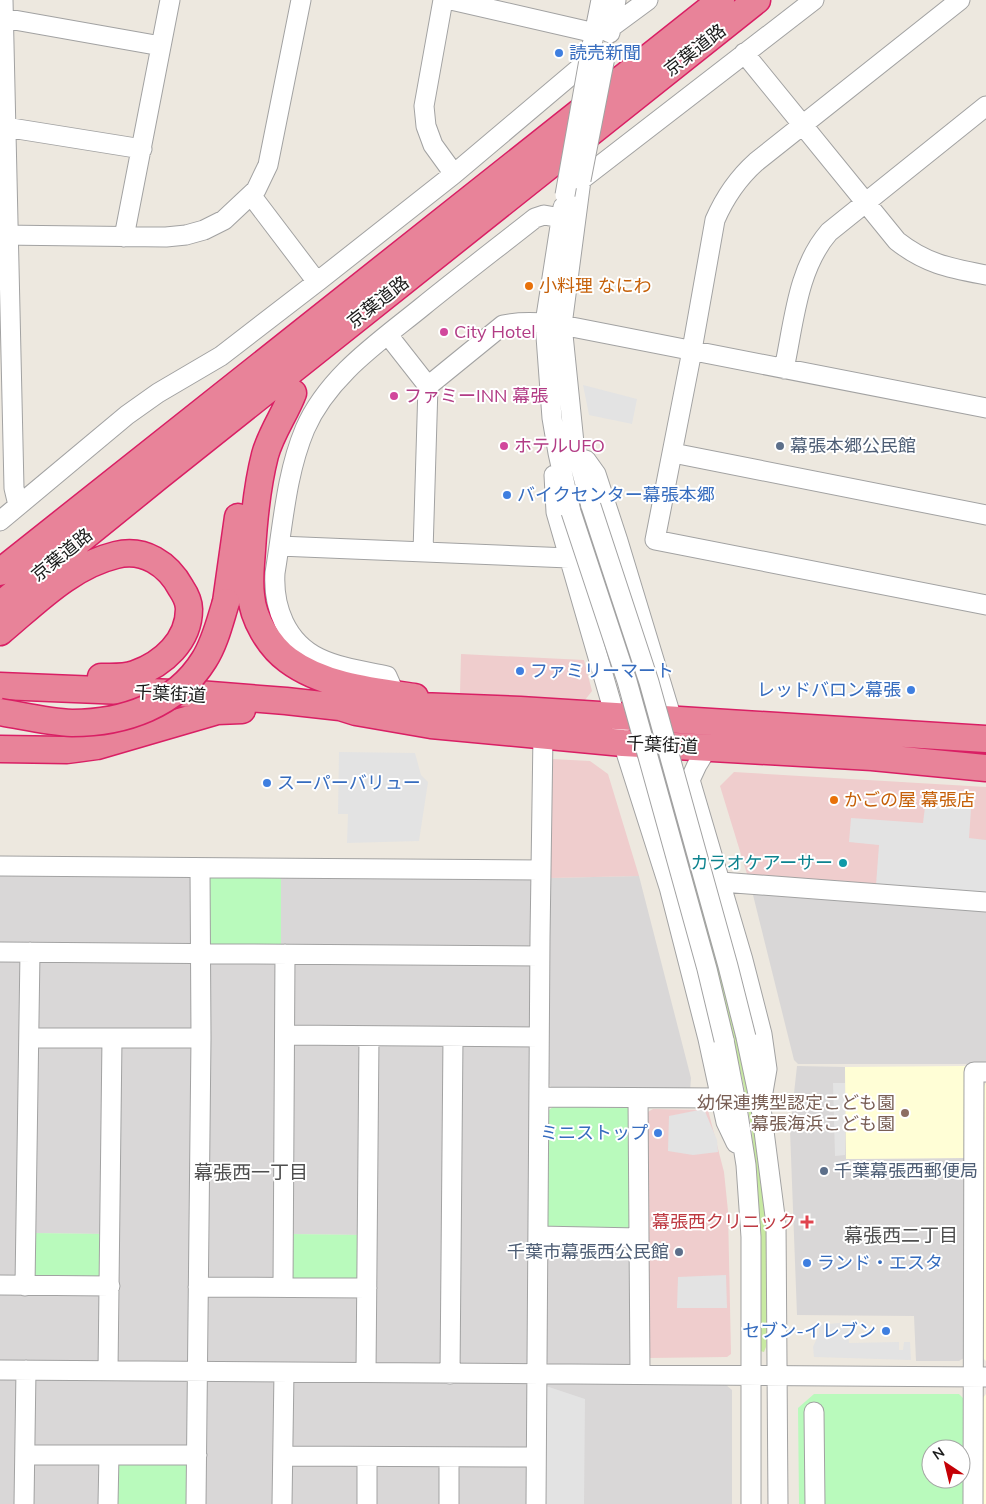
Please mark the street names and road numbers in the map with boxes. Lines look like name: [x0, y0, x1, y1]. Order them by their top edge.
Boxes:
street label: 京葉道路: [659, 18, 730, 81]
street label: 京葉道路: [342, 270, 413, 333]
street label: 京葉道路: [26, 523, 97, 586]
street label: 千葉街道: [133, 680, 207, 707]
street label: 千葉街道: [625, 731, 699, 758]

